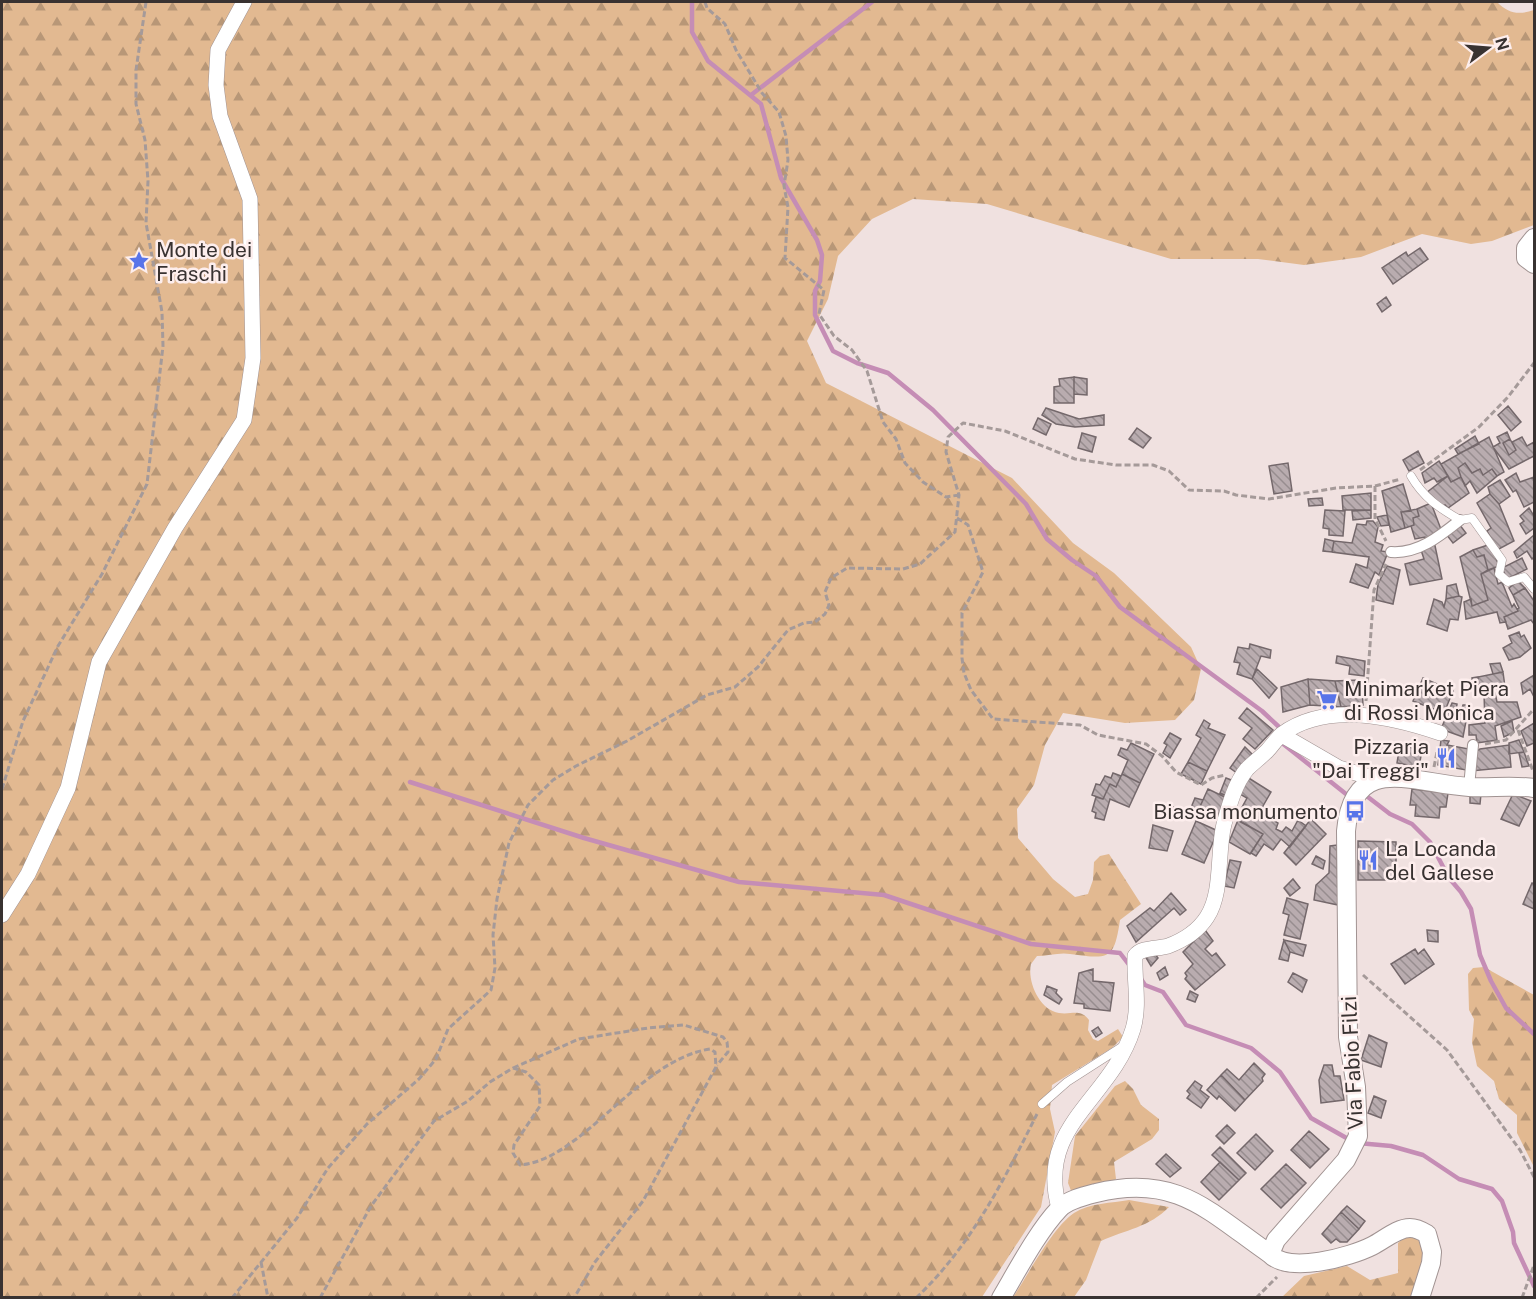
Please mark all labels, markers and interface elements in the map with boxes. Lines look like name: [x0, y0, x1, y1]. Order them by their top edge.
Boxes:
north arrow: [1458, 18, 1518, 78]
text: N: [1491, 35, 1513, 53]
place label: Monte dei Fraschi: [156, 237, 252, 286]
place icon: Monte dei Fraschi: [127, 249, 151, 273]
place label: Minimarket Piera di Rossi Monica: [1344, 676, 1509, 725]
supermarket icon: Minimarket Piera di Rossi Monica: [1315, 688, 1339, 712]
place label: Pizzaria "Dai Treggi": [1312, 734, 1429, 783]
restaurant icon: Pizzaria "Dai Treggi": [1434, 746, 1458, 770]
place label: Biassa monumento: [1153, 799, 1338, 824]
bus stop icon: Biassa monumento: [1343, 799, 1367, 823]
place label: La Locanda del Gallese: [1385, 836, 1496, 885]
restaurant icon: La Locanda del Gallese: [1356, 848, 1380, 872]
street label: Via Fabio Filzi: [1336, 995, 1368, 1131]

